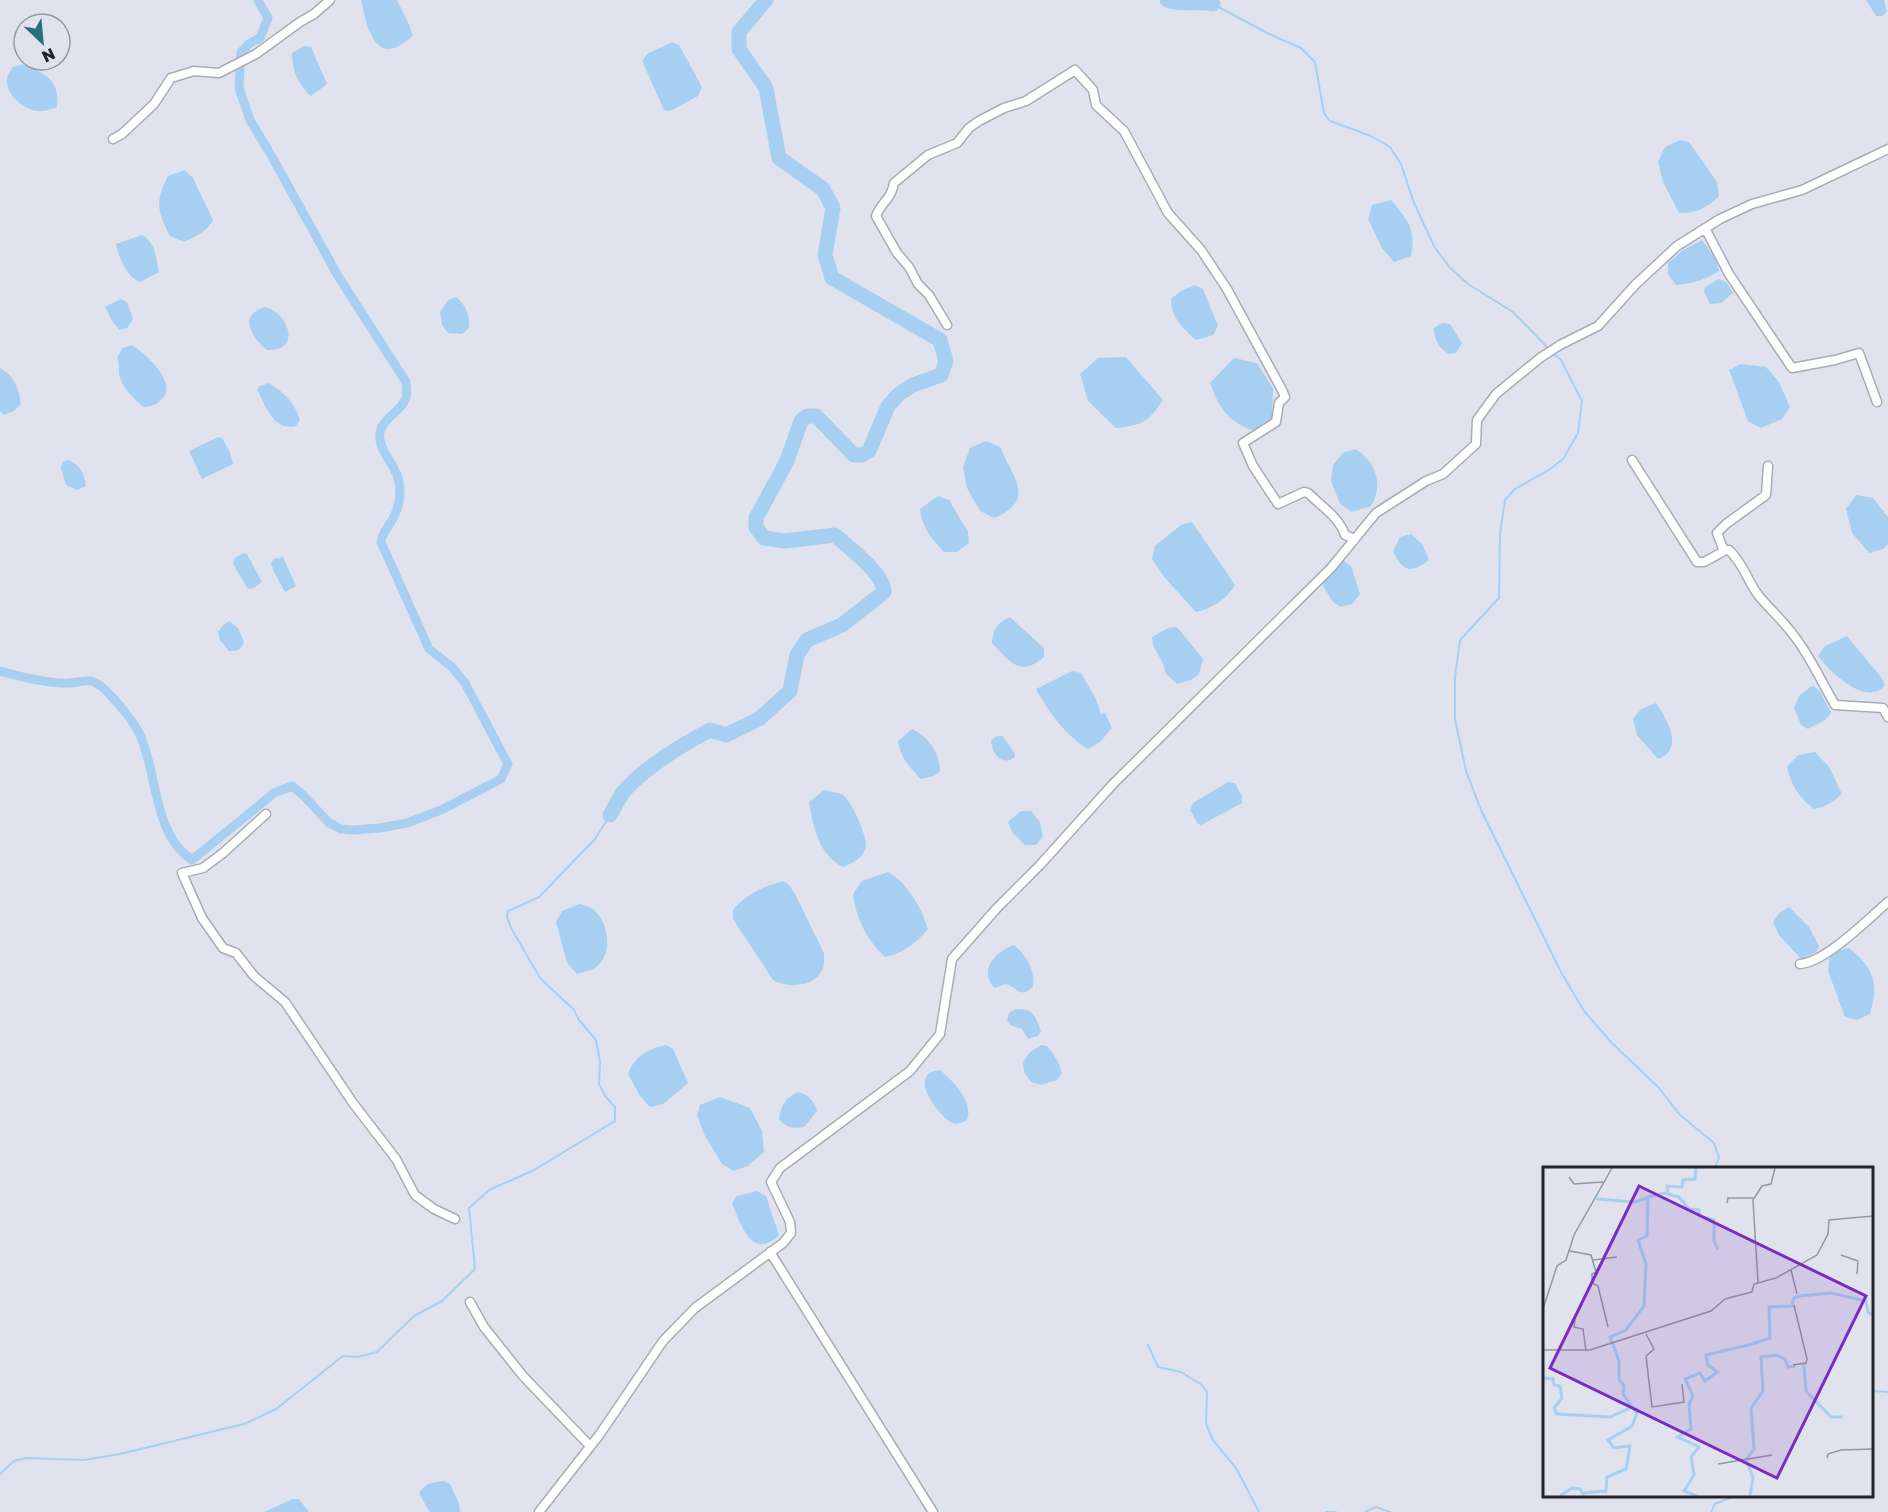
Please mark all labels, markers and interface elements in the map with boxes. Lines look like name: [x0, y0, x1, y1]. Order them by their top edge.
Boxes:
north arrow: [12, 12, 72, 72]
text: N: [39, 44, 58, 67]
inset map: [1543, 1167, 1873, 1497]

